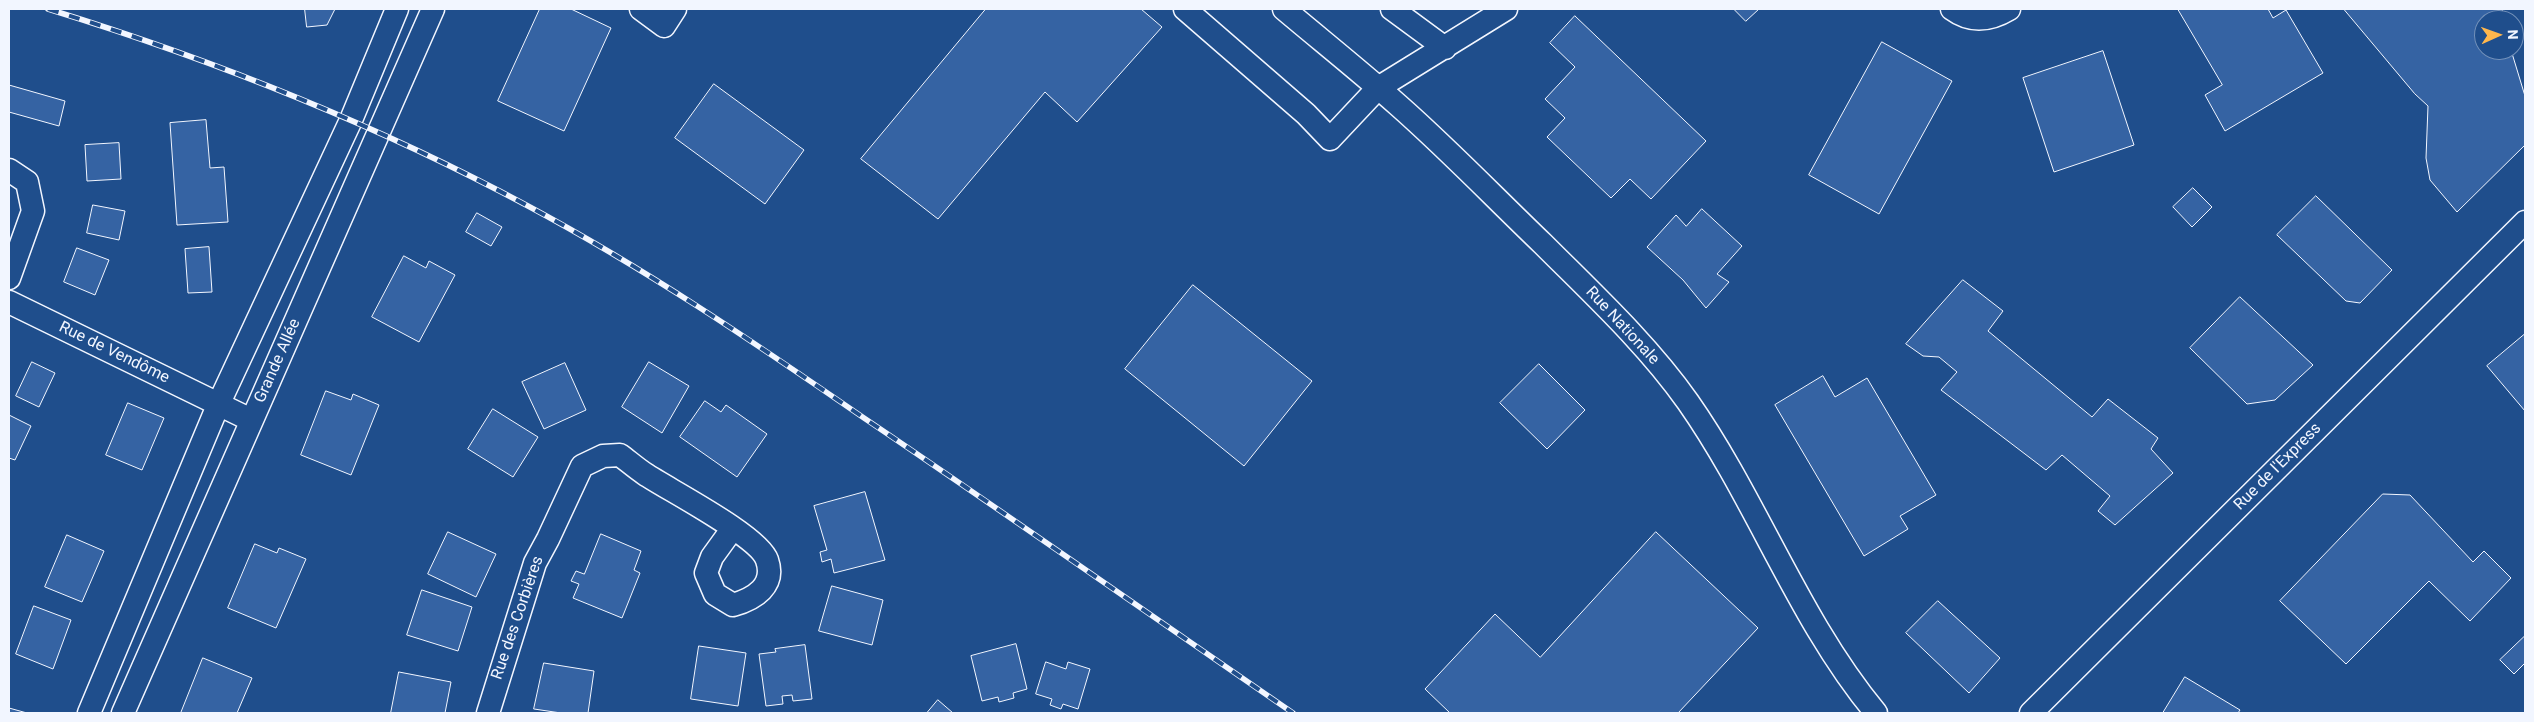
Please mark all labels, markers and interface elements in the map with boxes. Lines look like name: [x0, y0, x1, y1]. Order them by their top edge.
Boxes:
north arrow: [2474, 10, 2524, 60]
text: N: [2505, 29, 2521, 40]
street label: Rue Nationale: [1581, 283, 1663, 369]
street label: Grande Allée: [251, 316, 305, 406]
street label: Rue de Vendôme: [56, 318, 172, 388]
street label: Rue de l'Express: [2230, 419, 2326, 515]
street label: Rue des Corbières: [488, 554, 548, 682]

